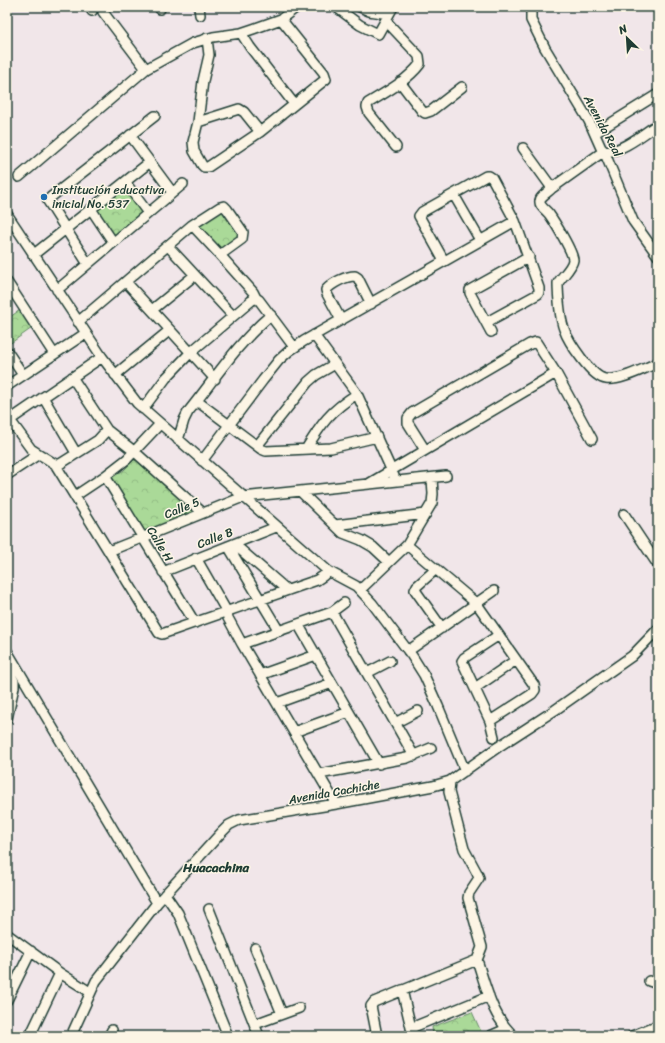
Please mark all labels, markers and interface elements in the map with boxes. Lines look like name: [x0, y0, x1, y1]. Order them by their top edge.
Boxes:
north arrow: [607, 18, 647, 58]
text: N: [615, 19, 631, 40]
street label: Avenida Real: [577, 90, 629, 162]
place label: Institución educativa inicial No. 537: [51, 179, 165, 215]
marker: Institución educativa inicial No. 537: [39, 192, 49, 202]
street label: Calle 5: [161, 491, 203, 525]
street label: Calle B: [194, 521, 237, 555]
street label: Calle H: [141, 522, 180, 566]
street label: Avenida Cachiche: [286, 773, 381, 811]
district label: Huacachina: [182, 856, 250, 879]

